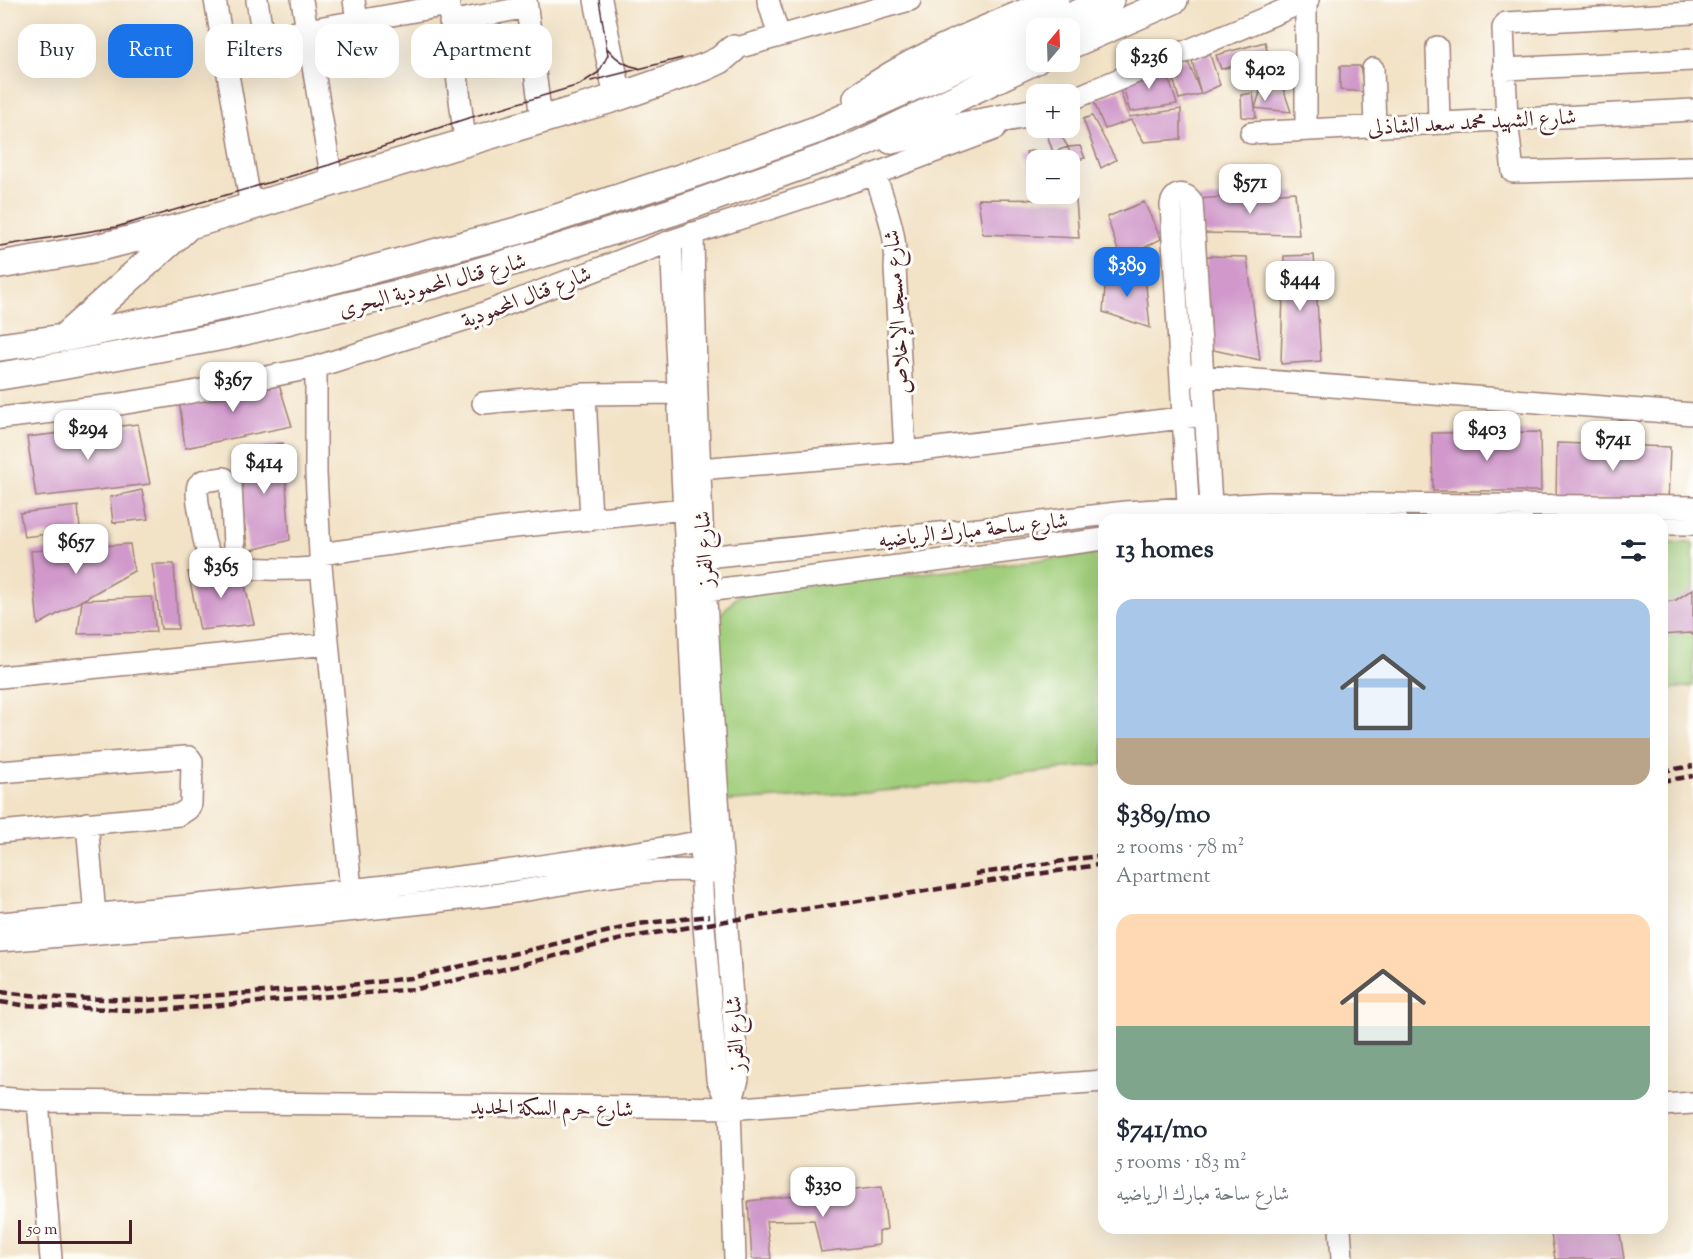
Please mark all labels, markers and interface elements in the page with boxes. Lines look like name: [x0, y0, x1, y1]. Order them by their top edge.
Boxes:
north arrow: [1026, 18, 1080, 72]
map controls: [1026, 18, 1080, 204]
chip: Buy: [18, 24, 96, 78]
chip: Rent: [108, 24, 193, 78]
chip: Filters: [205, 24, 303, 78]
chip: New: [315, 24, 399, 78]
chip: Apartment: [411, 24, 552, 78]
pin: $236: [1113, 39, 1185, 90]
text: $236: [1130, 44, 1168, 73]
pin: $402: [1229, 51, 1301, 102]
text: $402: [1245, 56, 1285, 85]
button: +: [1026, 84, 1080, 138]
street label: شارع الشهيد محمد سعد الشاذلى: [1367, 103, 1577, 145]
button: −: [1026, 150, 1080, 204]
pin: $571: [1214, 164, 1286, 215]
text: $571: [1233, 169, 1267, 198]
street label: شارع مسجد الإخلاص: [877, 228, 921, 395]
street label: شارع قنال المحمودية البحرى: [335, 246, 529, 322]
pin: $389: [1091, 247, 1163, 298]
text: $389: [1108, 252, 1146, 281]
street label: شارع قنال المحمودية: [457, 259, 595, 333]
pin: $444: [1264, 261, 1336, 312]
text: $444: [1280, 266, 1320, 295]
pin: $367: [197, 362, 269, 413]
text: $367: [214, 367, 252, 396]
pin: $294: [52, 410, 124, 461]
pin: $403: [1451, 411, 1523, 462]
text: $294: [68, 415, 108, 444]
text: $403: [1467, 416, 1507, 445]
pin: $741: [1577, 421, 1649, 472]
text: $741: [1595, 426, 1631, 455]
pin: $414: [228, 444, 300, 495]
text: $414: [245, 449, 283, 478]
street label: شارع ساحة مبارك الرياضيه: [877, 506, 1070, 558]
street label: شارع الفرز: [688, 510, 724, 590]
pin: $657: [40, 524, 112, 575]
text: $657: [57, 529, 95, 558]
text: 13 homes: [1116, 532, 1214, 569]
icon: filters: [1617, 534, 1650, 567]
pin: $365: [185, 548, 257, 599]
text: $365: [203, 553, 239, 582]
icon: home: [1329, 638, 1437, 746]
text: $389/mo: [1116, 797, 1210, 834]
text: 2 rooms · 78 m²: [1116, 834, 1245, 863]
text: Apartment: [1116, 863, 1211, 892]
icon: home: [1329, 953, 1437, 1061]
street label: شارع الفرز: [719, 995, 755, 1075]
street label: شارع حرم السكة الحديد: [470, 1093, 634, 1128]
text: $741/mo: [1116, 1112, 1208, 1149]
text: 5 rooms · 183 m²: [1116, 1149, 1247, 1178]
pin: $330: [787, 1167, 859, 1218]
text: $330: [804, 1172, 842, 1201]
text: شارع ساحة مبارك الرياضيه: [1116, 1181, 1289, 1210]
scale bar: [18, 1217, 132, 1244]
text: 50 m: [27, 1219, 58, 1242]

